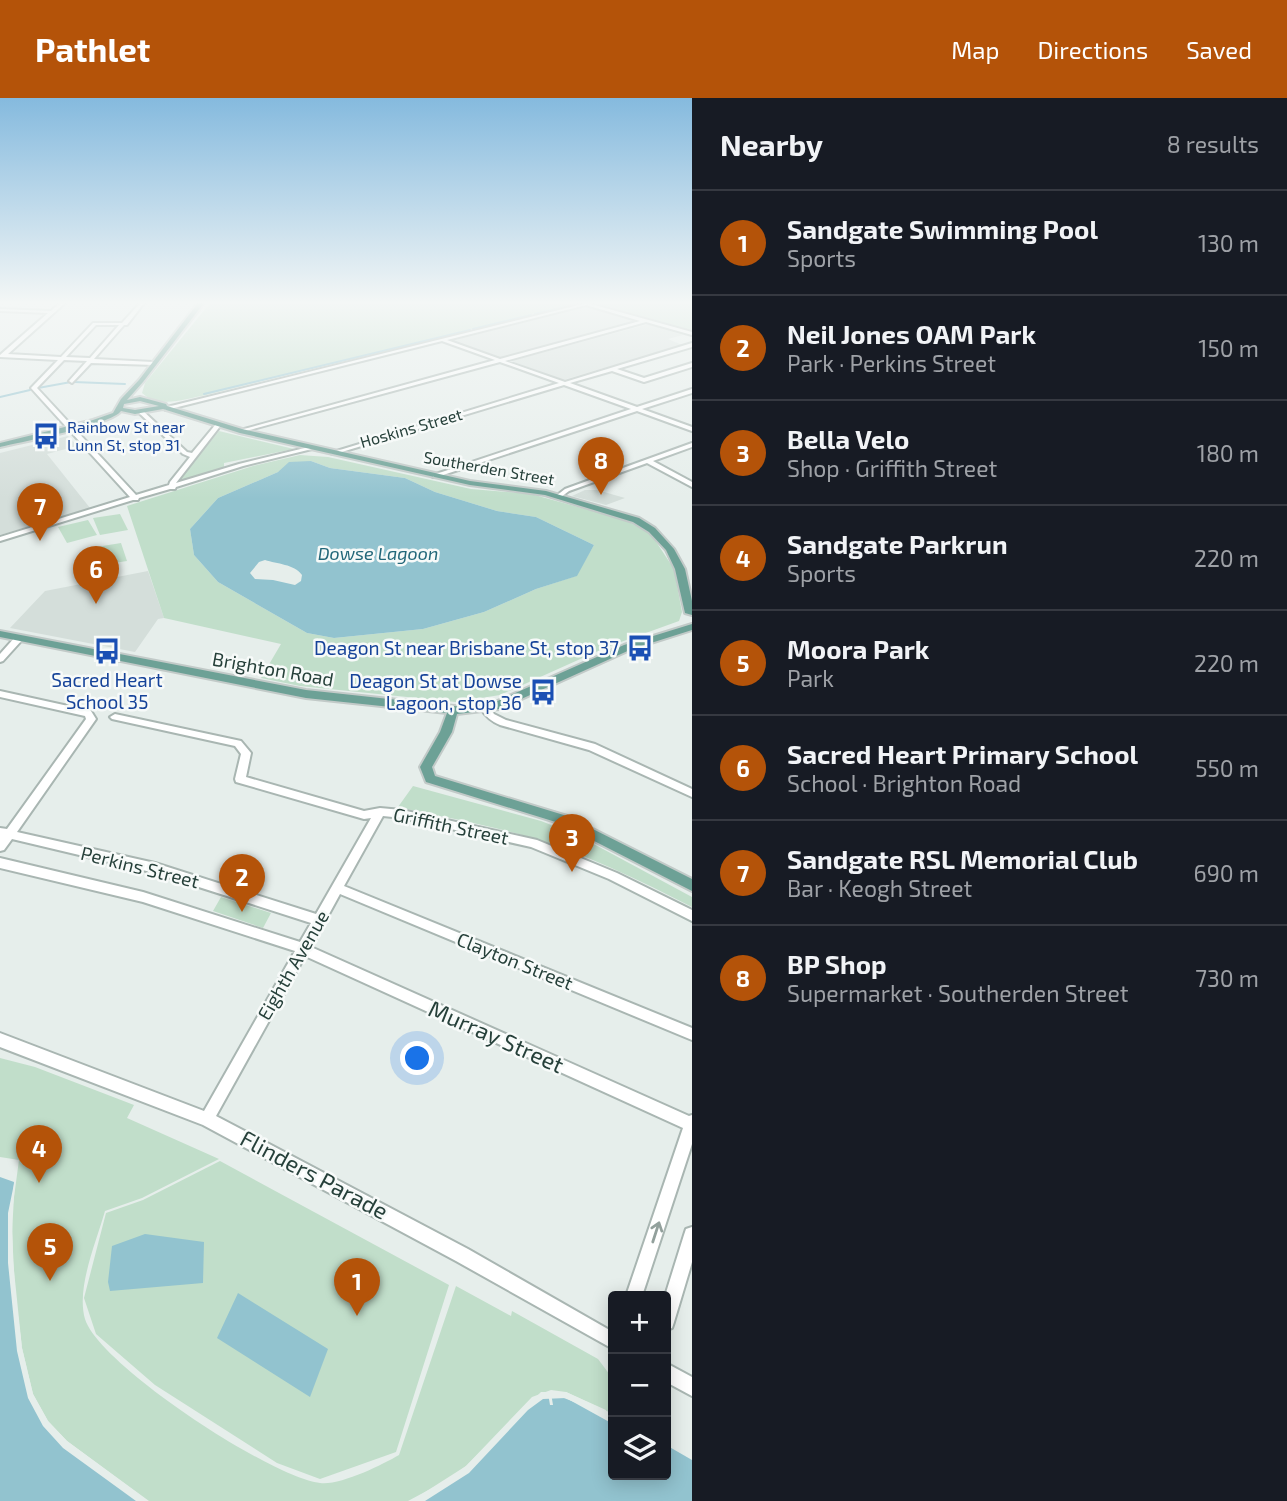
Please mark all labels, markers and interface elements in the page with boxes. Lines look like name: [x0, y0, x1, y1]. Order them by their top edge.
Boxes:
text: Pathlet: [35, 29, 150, 69]
text: Map: [951, 35, 999, 64]
text: Directions: [1037, 35, 1148, 64]
text: Saved: [1186, 35, 1252, 64]
text: Nearby: [720, 126, 823, 162]
text: 8 results: [1167, 130, 1259, 158]
text: Sandgate Swimming Pool: [787, 213, 1098, 244]
text: 1: [738, 229, 748, 257]
text: 130 m: [1198, 229, 1259, 257]
text: Sports: [787, 244, 856, 272]
text: Neil Jones OAM Park: [787, 318, 1036, 349]
text: 2: [736, 334, 750, 362]
text: 150 m: [1198, 334, 1259, 362]
text: Park · Perkins Street: [787, 349, 996, 377]
street label: Hoskins Street: [358, 404, 464, 451]
place label: Rainbow St near Lunn St, stop 31: [67, 417, 186, 454]
bus stop icon: Rainbow St near Lunn St, stop 31: [31, 421, 61, 451]
text: Bella Velo: [787, 423, 909, 454]
pin: 8: [578, 437, 624, 495]
text: 3: [736, 439, 750, 467]
text: 180 m: [1197, 439, 1259, 467]
street label: Southerden Street: [422, 447, 556, 488]
text: Shop · Griffith Street: [787, 454, 997, 482]
pin: 7: [17, 483, 63, 541]
text: Sandgate Parkrun: [787, 528, 1008, 559]
water label: Dowse Lagoon: [318, 542, 438, 564]
text: 4: [736, 544, 750, 572]
text: 220 m: [1194, 544, 1259, 572]
pin: 6: [73, 546, 119, 604]
text: Sports: [787, 559, 856, 587]
bus stop icon: Deagon St near Brisbane St, stop 37: [625, 633, 655, 663]
text: Moora Park: [787, 633, 929, 664]
bus stop icon: Sacred Heart School 35: [92, 636, 122, 666]
place label: Deagon St near Brisbane St, stop 37: [314, 636, 619, 659]
street label: Brighton Road: [211, 647, 336, 690]
text: 5: [737, 649, 749, 677]
text: 220 m: [1194, 649, 1259, 677]
text: Park: [787, 664, 834, 692]
place label: Sacred Heart School 35: [51, 668, 163, 713]
place label: Deagon St at Dowse Lagoon, stop 36: [349, 669, 522, 714]
bus stop icon: Deagon St at Dowse Lagoon, stop 36: [528, 677, 558, 707]
text: Sacred Heart Primary School: [787, 738, 1138, 769]
text: 6: [736, 754, 750, 782]
text: 550 m: [1195, 754, 1259, 782]
text: School · Brighton Road: [787, 769, 1021, 797]
street label: Griffith Street: [391, 802, 511, 849]
pin: 3: [549, 814, 595, 872]
street label: Perkins Street: [79, 841, 202, 892]
text: Sandgate RSL Memorial Club: [787, 843, 1138, 874]
pin: 2: [219, 854, 265, 912]
text: 7: [737, 859, 749, 887]
text: 690 m: [1194, 859, 1259, 887]
text: Bar · Keogh Street: [787, 874, 972, 902]
street label: Eighth Avenue: [252, 906, 333, 1024]
street label: Clayton Street: [454, 927, 577, 994]
text: BP Shop: [787, 948, 887, 979]
text: 8: [736, 964, 750, 992]
text: 730 m: [1195, 964, 1259, 992]
text: Supermarket · Southerden Street: [787, 979, 1129, 1007]
street label: Murray Street: [424, 994, 569, 1078]
your location: [400, 1041, 434, 1075]
street label: Flinders Parade: [236, 1123, 393, 1225]
pin: 4: [16, 1125, 62, 1183]
one-way arrow: [650, 1221, 663, 1243]
pin: 5: [27, 1223, 73, 1281]
pin: 1: [334, 1258, 380, 1316]
map controls: [608, 1291, 671, 1480]
button: +: [608, 1291, 671, 1354]
button: −: [608, 1354, 671, 1417]
button: layers: [608, 1417, 671, 1480]

